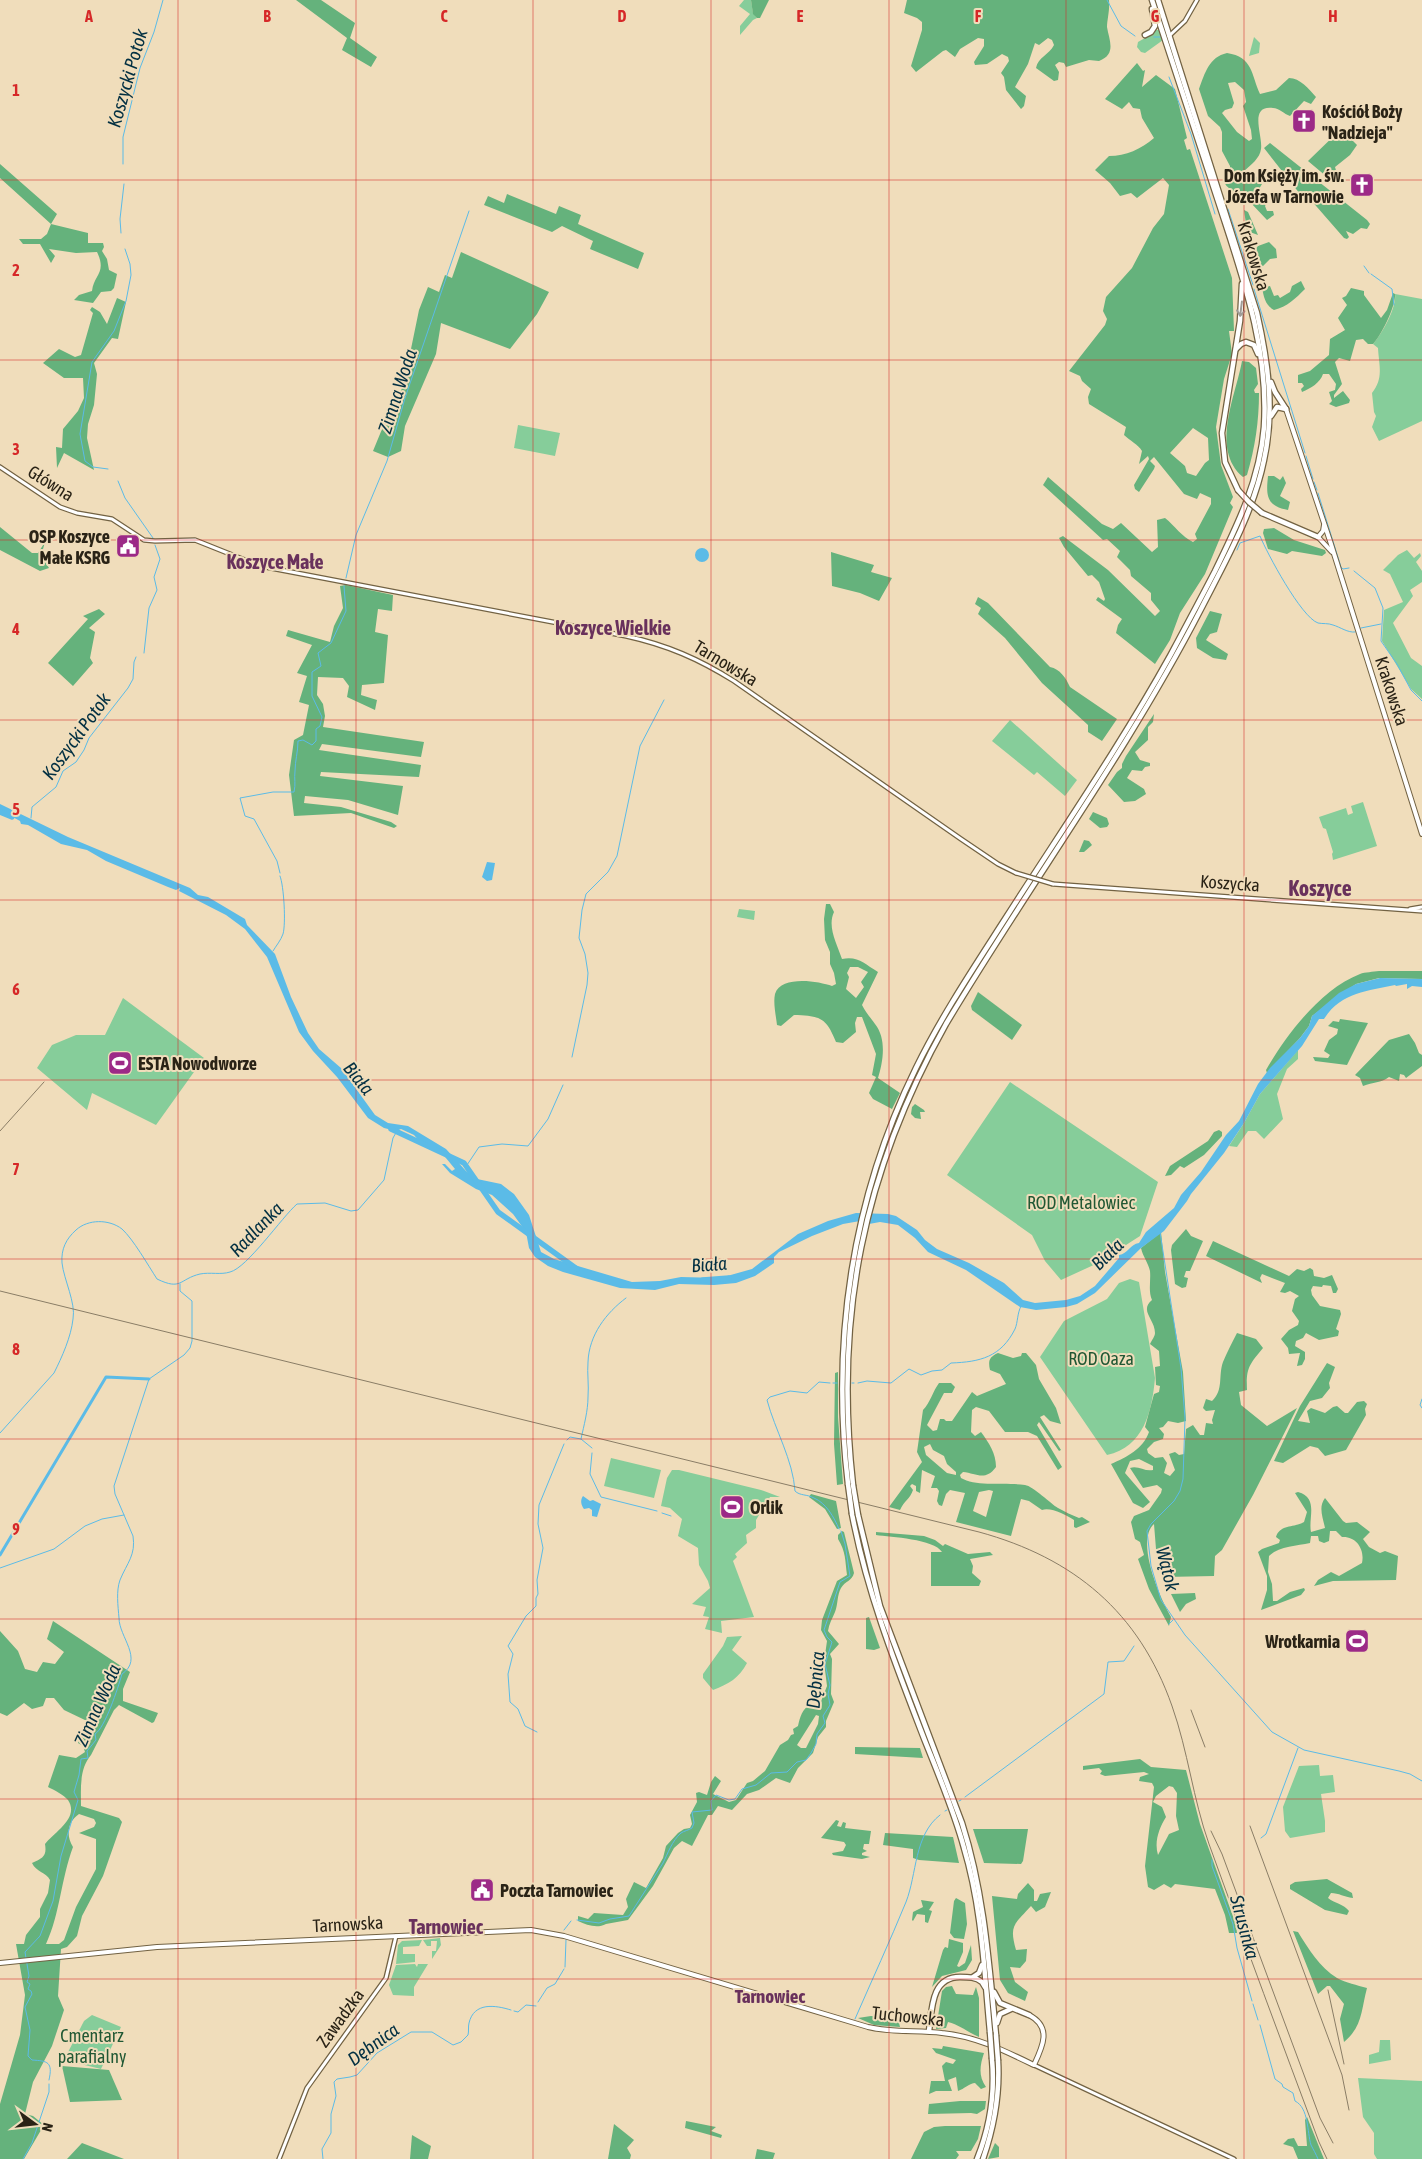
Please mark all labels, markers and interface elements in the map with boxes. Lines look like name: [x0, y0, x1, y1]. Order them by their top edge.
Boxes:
text: A: [84, 7, 93, 25]
text: B: [263, 7, 271, 25]
text: C: [440, 7, 448, 25]
text: D: [618, 7, 627, 25]
text: E: [797, 7, 804, 25]
text: F: [975, 7, 982, 25]
text: G: [1151, 7, 1160, 25]
text: H: [1328, 7, 1338, 25]
water label: Koszycki Potok: [102, 26, 152, 130]
text: 1: [12, 81, 20, 99]
place label: Kościół Boży "Nadzieja": [1322, 101, 1403, 143]
church icon: Kościół Boży "Nadzieja": [1291, 108, 1317, 134]
place label: Dom Księży im. św. Józefa w Tarnowie: [1224, 165, 1344, 207]
church icon: Dom Księży im. św. Józefa w Tarnowie: [1349, 172, 1375, 198]
street label: Krakowska: [1234, 219, 1274, 293]
text: 2: [12, 261, 20, 279]
one-way arrow: [1236, 301, 1246, 317]
water label: Zimna Woda: [373, 346, 421, 436]
text: 3: [12, 440, 20, 458]
street label: Główna: [24, 461, 78, 505]
place label: OSP Koszyce Małe KSRG: [29, 526, 110, 568]
public building icon: OSP Koszyce Małe KSRG: [115, 533, 141, 559]
district label: Koszyce Małe: [226, 550, 324, 573]
district label: Koszyce Wielkie: [555, 616, 671, 639]
text: 4: [11, 620, 20, 638]
street label: Tarnowska: [690, 636, 762, 690]
street label: Krakowska: [1371, 654, 1413, 728]
water label: Koszycki Potok: [37, 688, 115, 784]
text: 5: [12, 800, 20, 818]
street label: Koszycka: [1199, 870, 1261, 896]
district label: Koszyce: [1288, 875, 1352, 901]
text: 6: [12, 980, 20, 998]
sports icon: ESTA Nowodworze: [107, 1050, 133, 1076]
place label: ESTA Nowodworze: [138, 1053, 257, 1074]
water label: Biała: [339, 1057, 379, 1099]
text: 7: [12, 1160, 20, 1178]
park label: ROD Metalowiec: [1027, 1192, 1135, 1213]
water label: Radlanka: [225, 1197, 287, 1261]
water label: Biała: [1086, 1234, 1128, 1274]
water label: Biała: [690, 1252, 728, 1276]
text: 8: [12, 1340, 20, 1358]
park label: ROD Oaza: [1068, 1348, 1134, 1369]
sports icon: Orlik: [719, 1494, 745, 1520]
place label: Orlik: [750, 1497, 784, 1518]
text: 9: [12, 1520, 20, 1538]
water label: Wątok: [1152, 1545, 1184, 1594]
sports icon: Wrotkarnia: [1344, 1628, 1370, 1654]
place label: Wrotkarnia: [1264, 1631, 1340, 1652]
water label: Dębnica: [802, 1650, 828, 1710]
water label: Zimna Woda: [69, 1661, 125, 1749]
public building icon: Poczta Tarnowiec: [469, 1877, 495, 1903]
place label: Poczta Tarnowiec: [500, 1880, 614, 1901]
water label: Strusinka: [1226, 1892, 1264, 1962]
street label: Tarnowska: [312, 1912, 384, 1936]
district label: Tarnowiec: [409, 1915, 484, 1938]
street label: Zawadzka: [312, 1985, 368, 2051]
district label: Tarnowiec: [735, 1985, 805, 2007]
street label: Tuchowska: [871, 2002, 945, 2030]
water label: Dębnica: [343, 2018, 403, 2070]
park label: Cmentarz parafialny: [58, 2025, 126, 2067]
north arrow: [10, 2099, 60, 2149]
text: N: [39, 2121, 56, 2133]

